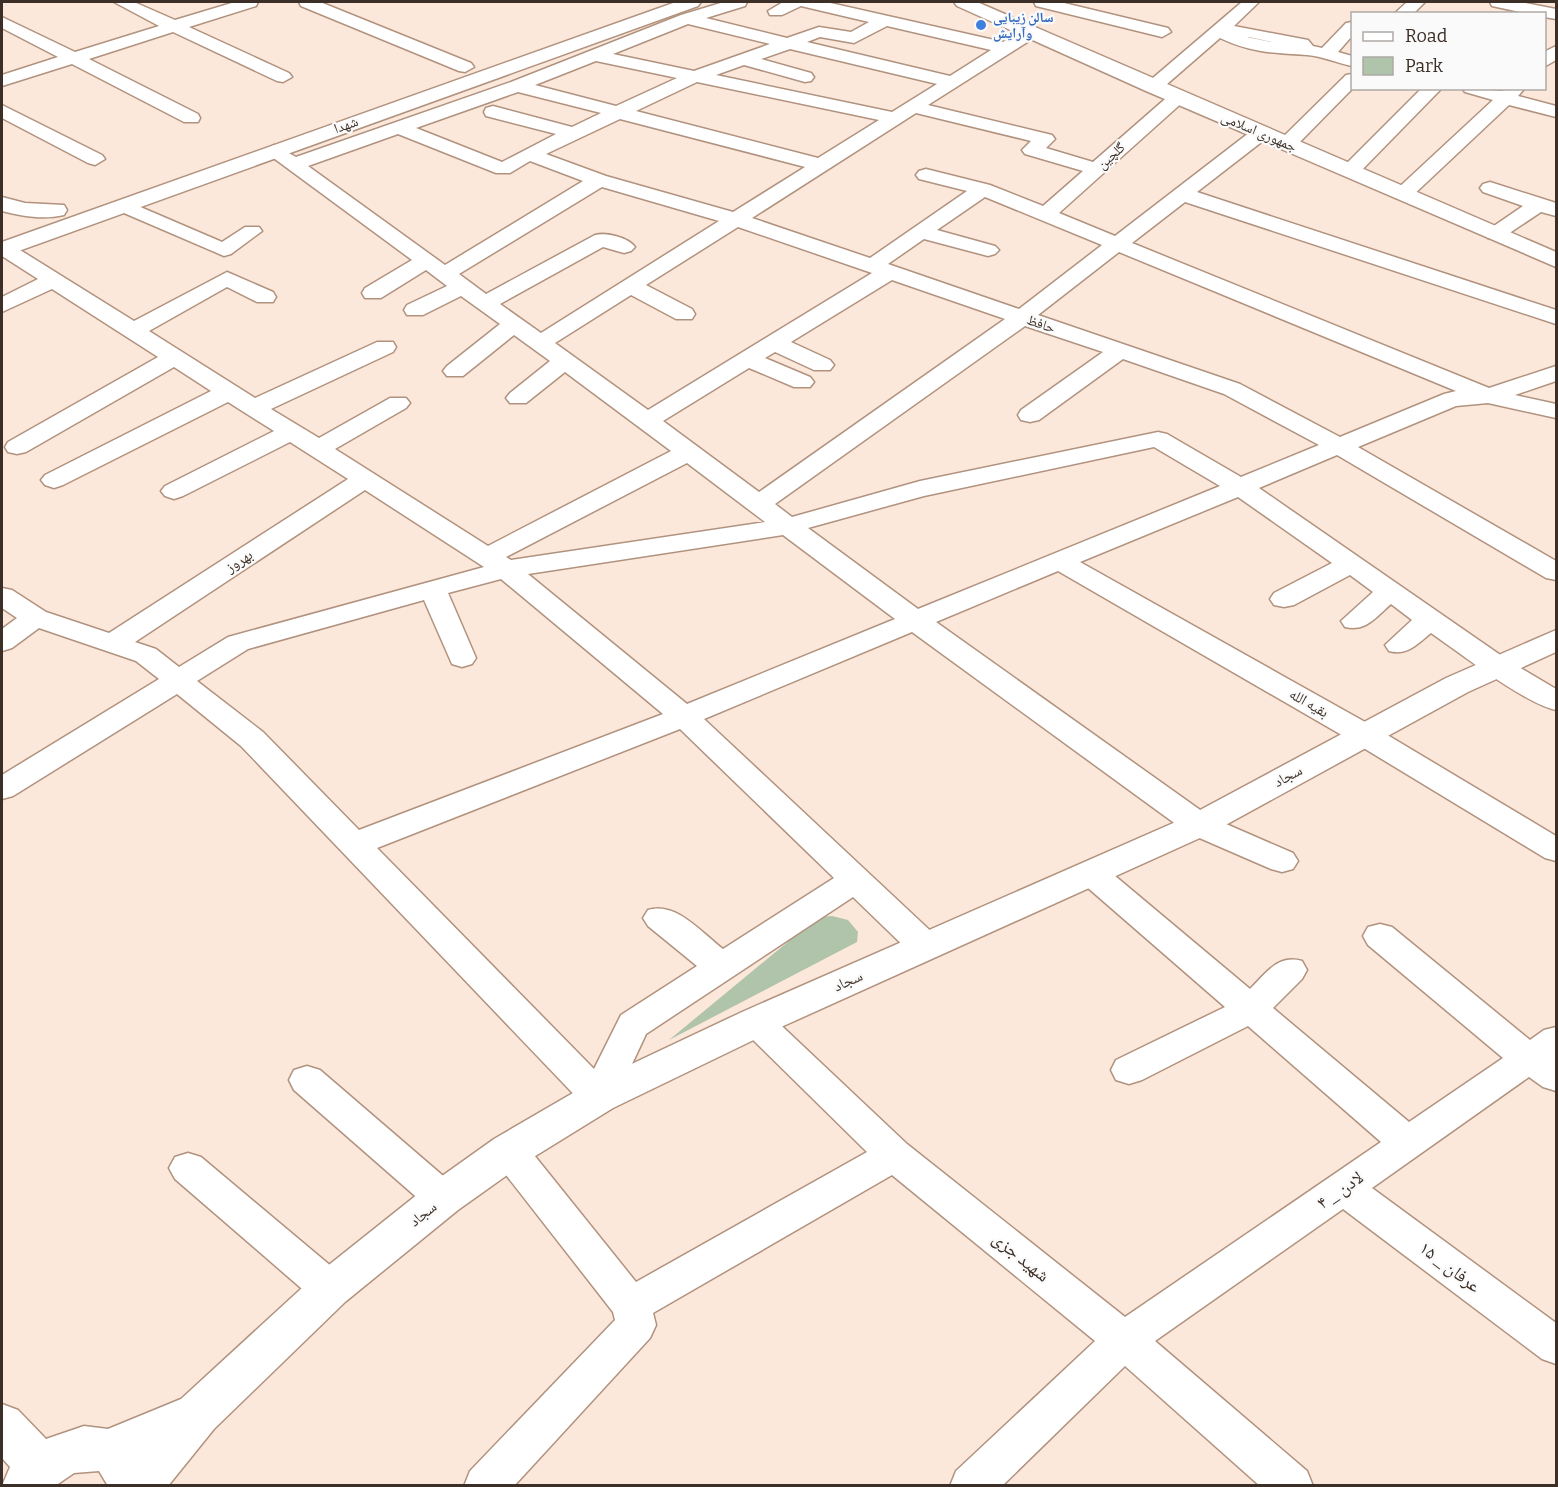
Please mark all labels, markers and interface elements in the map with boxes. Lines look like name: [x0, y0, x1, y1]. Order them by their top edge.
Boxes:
place label: سالن زیبایی وآرایش: [993, 9, 1054, 42]
legend: [1351, 12, 1546, 90]
marker: سالن زیبایی وآرایش: [974, 18, 988, 32]
text: Road: [1405, 25, 1448, 47]
text: Park: [1405, 55, 1444, 77]
street label: جمهوری اسلامی: [1219, 108, 1299, 156]
street label: شهدا: [332, 113, 360, 137]
street label: گلچین: [1093, 139, 1129, 173]
street label: حافظ: [1024, 311, 1058, 337]
street label: بهروز: [221, 546, 256, 577]
street label: بقیه الله: [1286, 685, 1332, 721]
street label: سجاد: [1271, 761, 1306, 791]
street label: سجاد: [831, 967, 865, 995]
street label: لادن _ ۴: [1313, 1166, 1367, 1214]
street label: سجاد: [406, 1198, 440, 1230]
street label: شهید جزی: [988, 1227, 1054, 1287]
street label: عرفان _ ۱۵: [1415, 1237, 1485, 1297]

